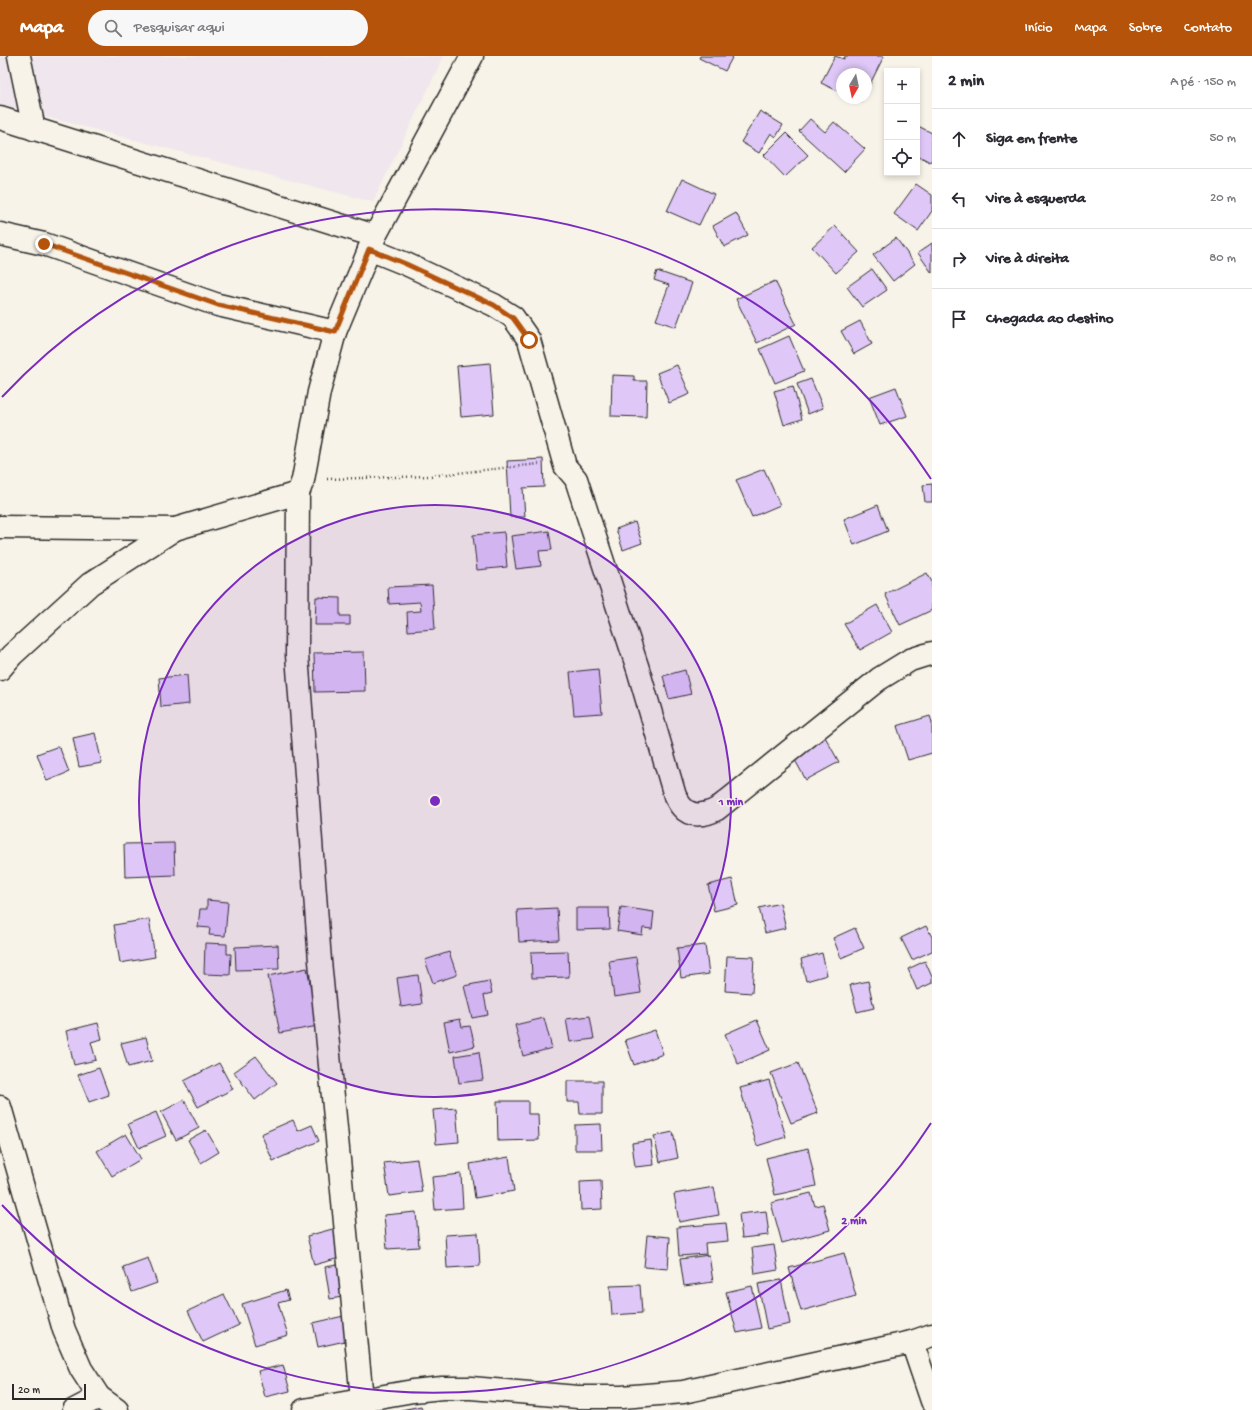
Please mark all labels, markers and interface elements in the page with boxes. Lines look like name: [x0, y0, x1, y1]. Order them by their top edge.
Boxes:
search box: [88, 10, 368, 46]
text: Mapa: [20, 17, 64, 40]
icon: search: [102, 17, 124, 39]
text: Pesquisar aqui: [134, 19, 225, 37]
text: Início: [1024, 20, 1053, 37]
text: Mapa: [1075, 20, 1107, 37]
text: Sobre: [1129, 20, 1162, 37]
text: Contato: [1184, 20, 1232, 37]
north arrow: [836, 68, 872, 104]
map controls: [884, 68, 920, 176]
button: +: [884, 68, 920, 104]
text: 2 min: [948, 72, 984, 92]
text: A pé · 150 m: [1170, 75, 1236, 90]
button: −: [884, 104, 920, 140]
icon: ahead: [948, 128, 970, 150]
text: Siga em frente: [986, 130, 1077, 148]
text: 50 m: [1209, 131, 1236, 146]
button: locate: [884, 140, 920, 176]
icon: left: [948, 188, 970, 210]
text: Vire à esquerda: [986, 190, 1086, 208]
text: 20 m: [1210, 191, 1236, 206]
route end: [35, 235, 53, 253]
icon: right: [948, 248, 970, 270]
text: Vire à direita: [986, 250, 1069, 268]
text: 80 m: [1209, 251, 1236, 266]
icon: arrive: [948, 308, 970, 330]
text: Chegada ao destino: [986, 310, 1113, 328]
route start: [520, 331, 538, 349]
centre of rings: [428, 794, 442, 808]
text: 1 min: [718, 796, 744, 810]
text: 2 min: [841, 1215, 867, 1229]
scale bar: [12, 1382, 86, 1401]
text: 20 m: [18, 1385, 40, 1397]

